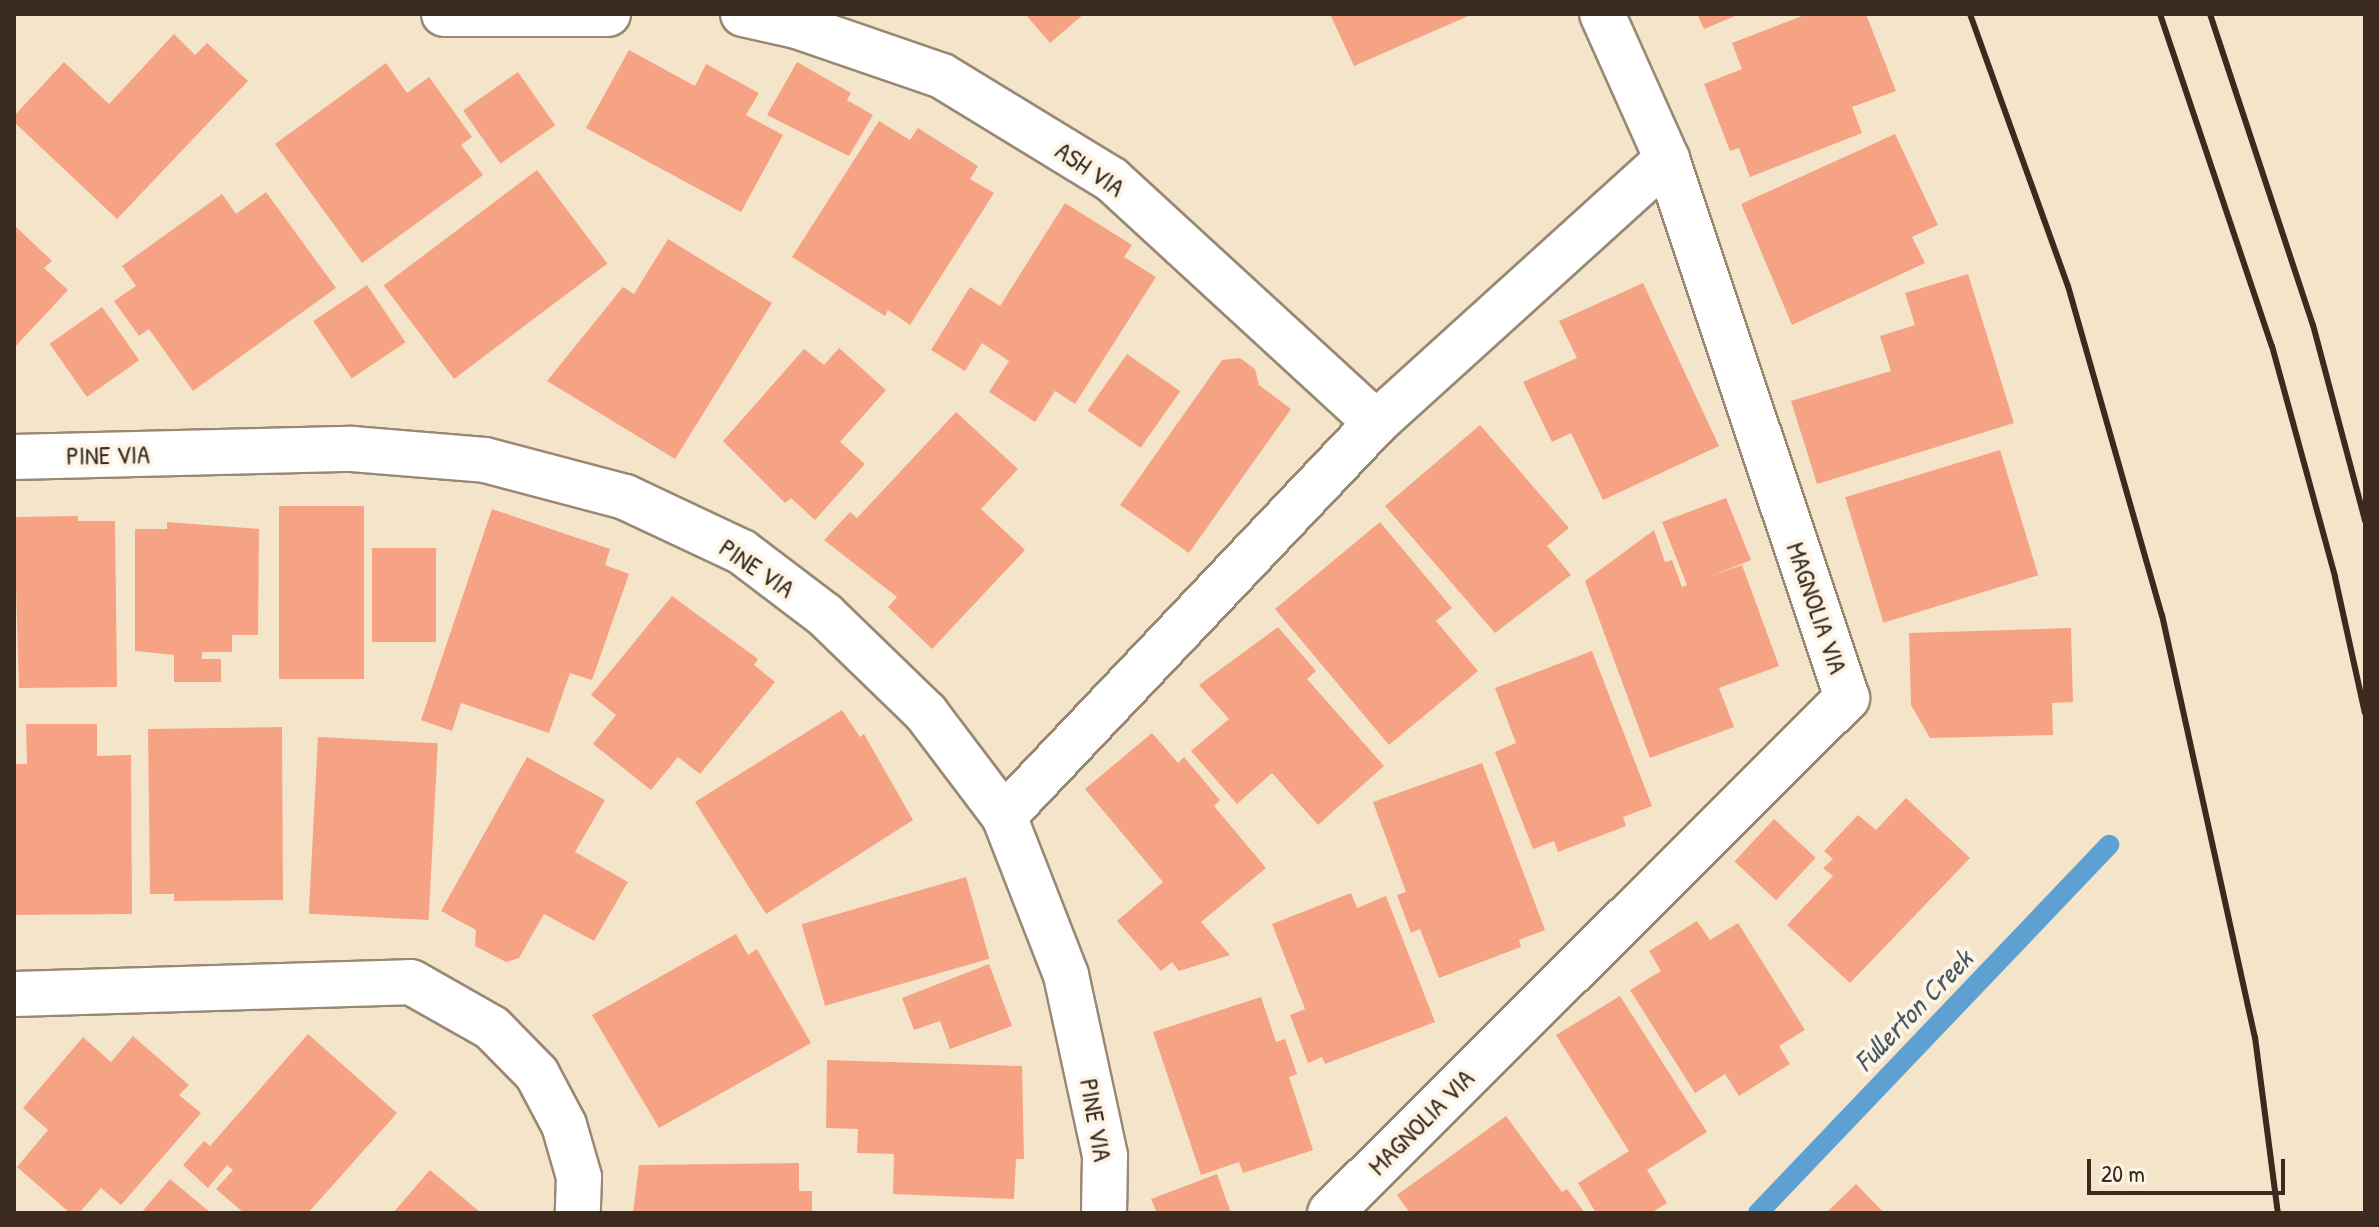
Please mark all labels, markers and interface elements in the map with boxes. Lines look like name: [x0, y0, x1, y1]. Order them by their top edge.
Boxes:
street label: ASH VIA: [1050, 135, 1130, 203]
street label: PINE VIA: [66, 439, 150, 471]
street label: PINE VIA: [714, 532, 800, 604]
street label: MAGNOLIA VIA: [1780, 538, 1854, 678]
water label: Fullerton Creek: [1847, 942, 1979, 1078]
street label: MAGNOLIA VIA: [1362, 1063, 1480, 1181]
street label: PINE VIA: [1073, 1076, 1119, 1164]
scale bar: [2091, 1143, 2289, 1193]
text: 20 m: [2101, 1157, 2145, 1189]

